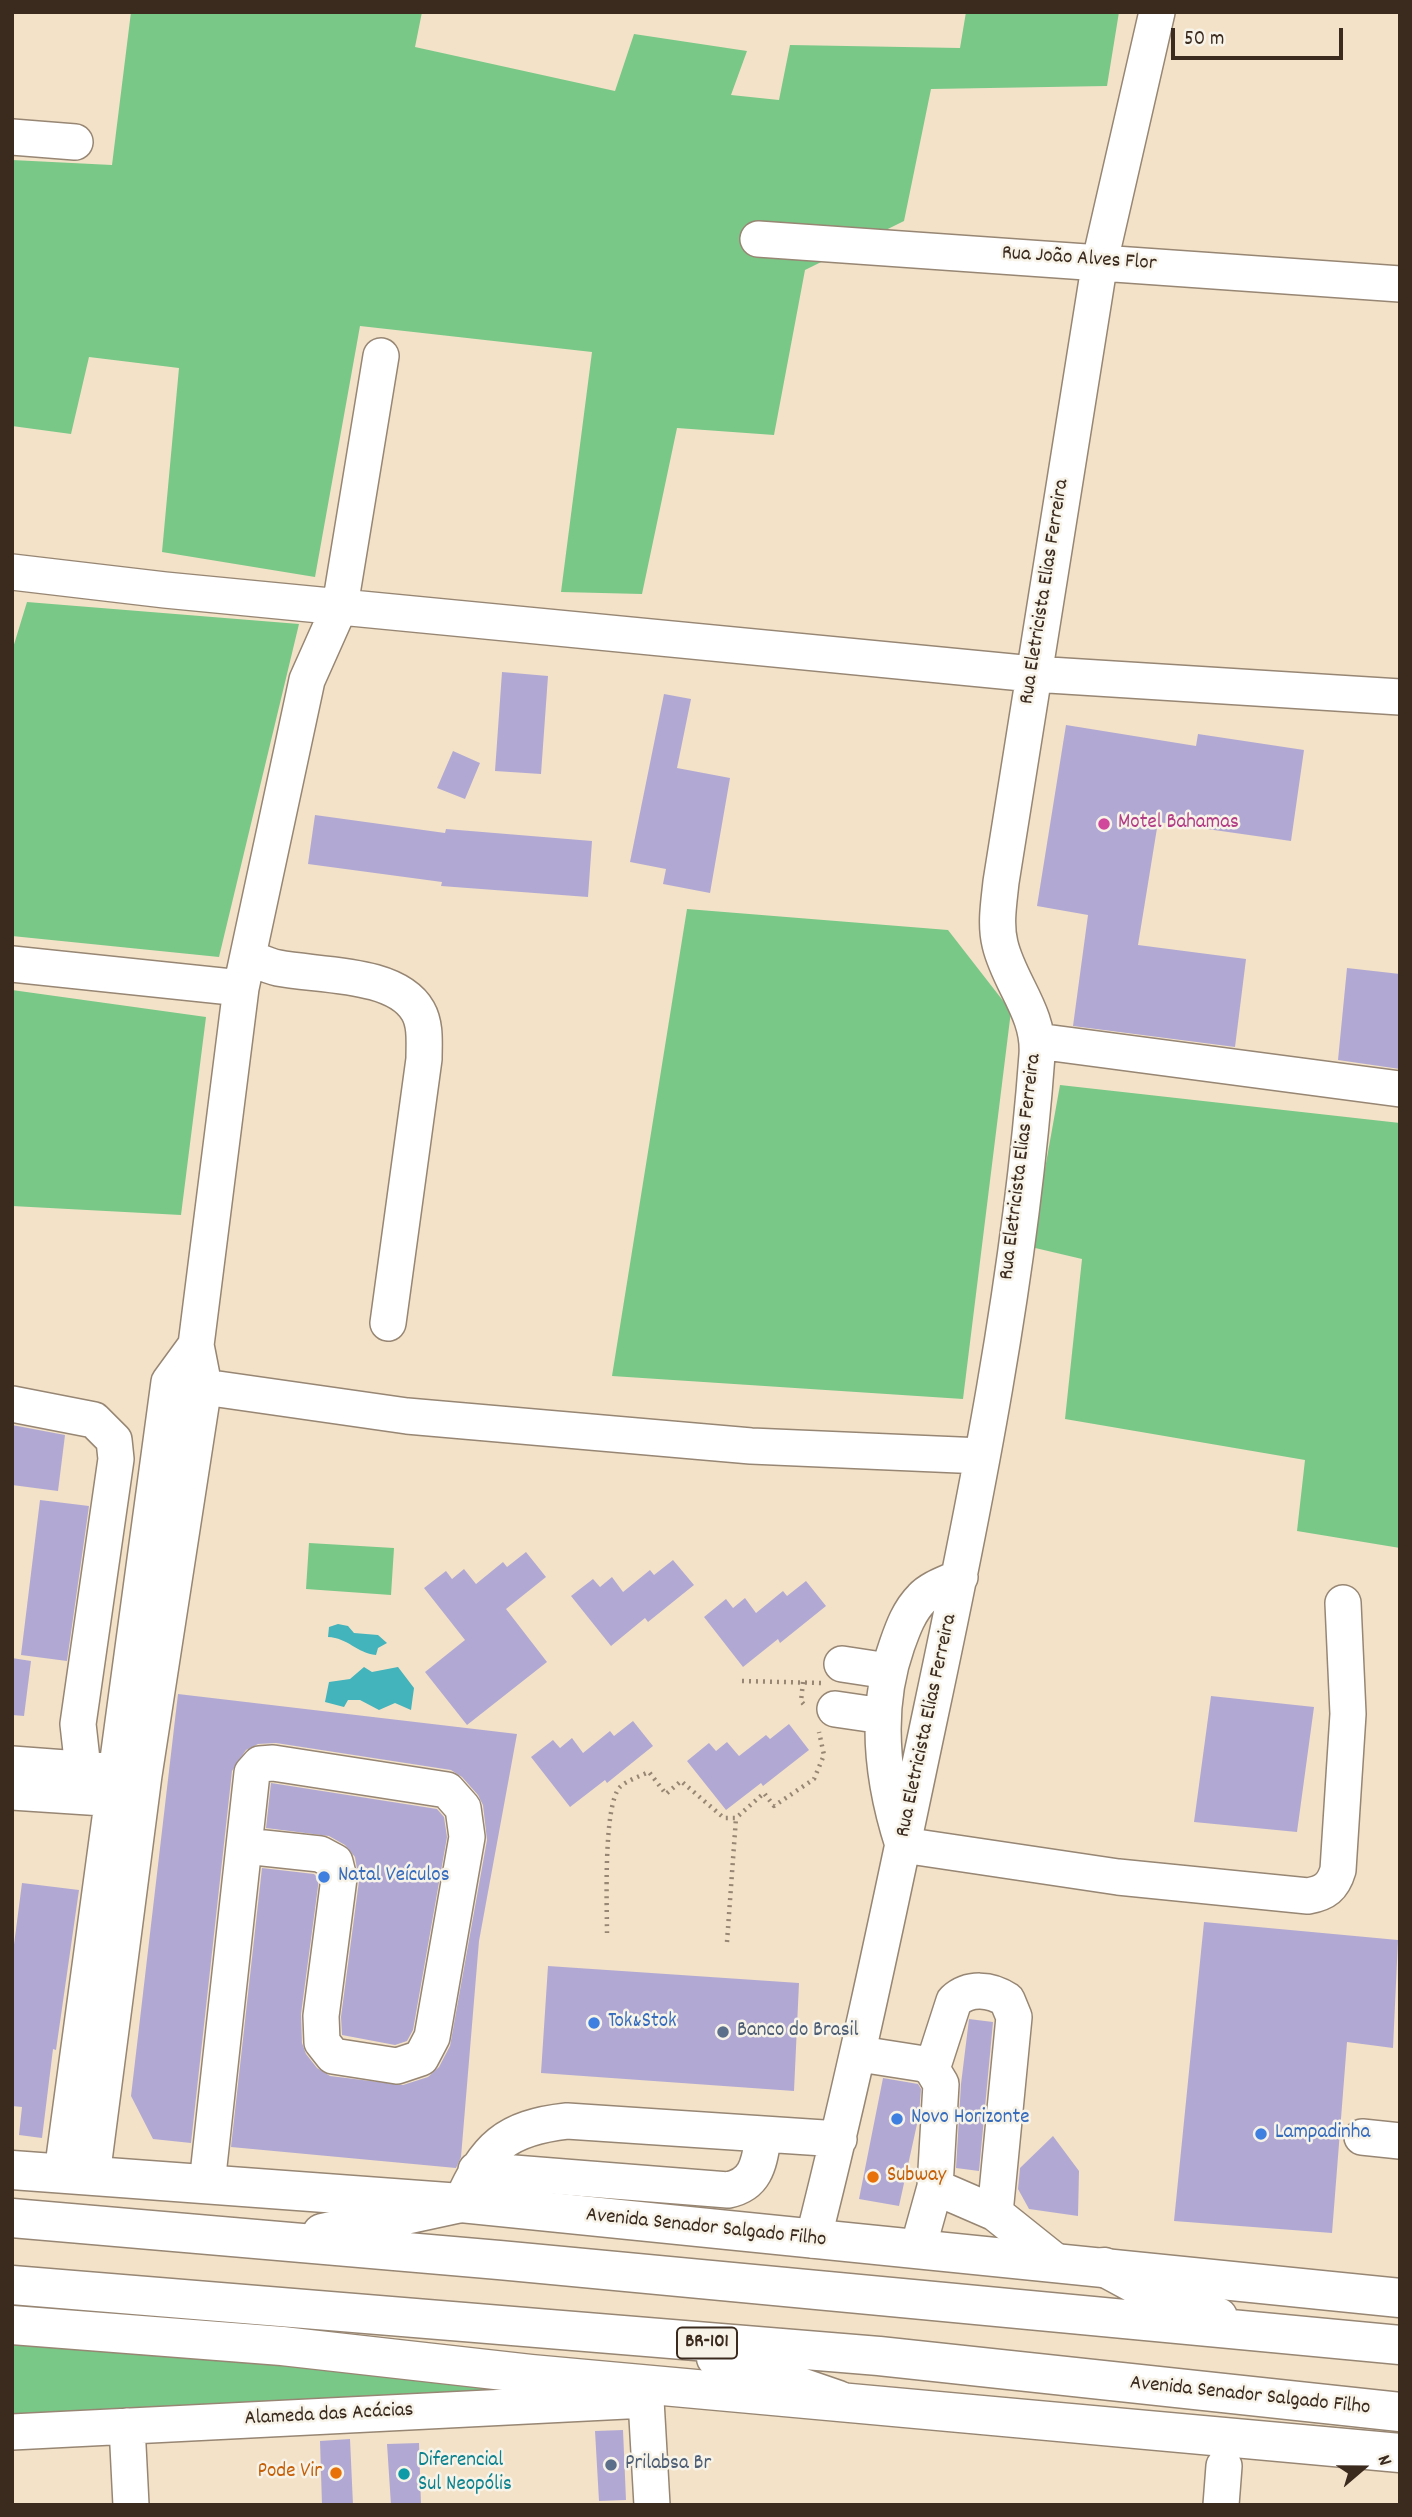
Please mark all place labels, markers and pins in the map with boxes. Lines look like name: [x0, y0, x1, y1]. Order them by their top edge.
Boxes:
place label: Motel Bahamas: [1118, 811, 1239, 837]
marker: Motel Bahamas: [1096, 816, 1112, 832]
place label: Natal Veículos: [338, 1864, 450, 1890]
marker: Natal Veículos: [316, 1869, 332, 1885]
place label: Tok&Stok: [608, 2010, 677, 2036]
marker: Tok&Stok: [586, 2015, 602, 2031]
place label: Banco do Brasil: [737, 2019, 858, 2045]
marker: Banco do Brasil: [715, 2024, 731, 2040]
place label: Novo Horizonte: [911, 2106, 1029, 2132]
marker: Novo Horizonte: [889, 2111, 905, 2127]
place label: Lampadinha: [1275, 2121, 1370, 2147]
marker: Lampadinha: [1253, 2126, 1269, 2142]
place label: Subway: [887, 2164, 946, 2190]
marker: Subway: [865, 2169, 881, 2185]
place label: Diferencial Sul Neopólis: [418, 2449, 512, 2499]
place label: Prilabsa Br: [625, 2452, 711, 2478]
marker: Prilabsa Br: [603, 2457, 619, 2473]
place label: Pode Vir: [257, 2460, 322, 2486]
marker: Pode Vir: [328, 2465, 344, 2481]
marker: Diferencial Sul Neopólis: [396, 2466, 412, 2482]

